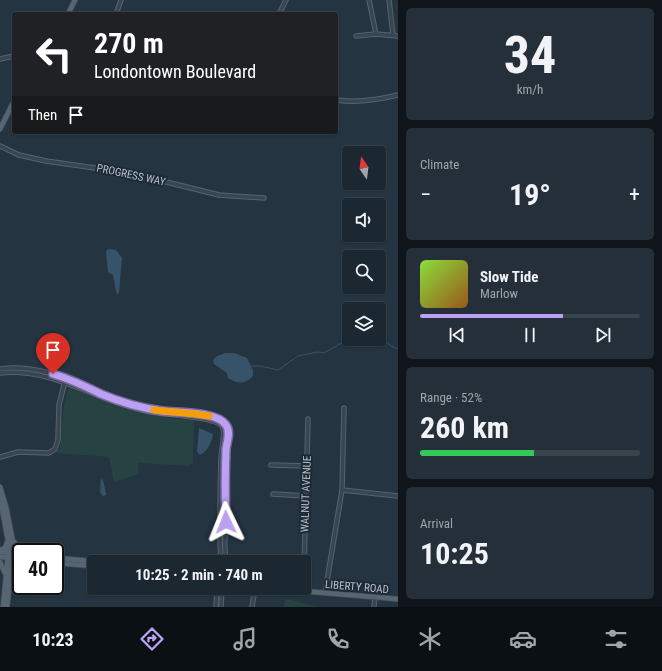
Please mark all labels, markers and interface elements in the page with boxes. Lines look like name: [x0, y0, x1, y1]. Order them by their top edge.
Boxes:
text: 34: [504, 25, 556, 86]
text: 270 m: [94, 27, 164, 60]
icon: left: [28, 28, 80, 80]
text: Londontown Boulevard: [94, 61, 256, 82]
text: km/h: [517, 82, 543, 97]
icon: arrive: [65, 104, 87, 126]
text: Then: [28, 106, 57, 124]
north arrow: [342, 146, 386, 190]
map controls: [342, 146, 386, 346]
text: Climate: [420, 157, 459, 172]
street label: PROGRESS WAY: [95, 161, 167, 189]
text: 19°: [509, 177, 551, 212]
text: −: [420, 182, 431, 207]
text: +: [629, 182, 640, 207]
button: sound: [342, 198, 386, 242]
button: search: [342, 250, 386, 294]
text: Slow Tide: [480, 268, 538, 286]
text: Marlow: [480, 286, 518, 301]
button: layers: [342, 302, 386, 346]
icon: previous: [446, 324, 468, 346]
icon: pause: [519, 324, 541, 346]
icon: next: [592, 324, 614, 346]
pin: [36, 333, 70, 374]
icon: arrive: [42, 339, 64, 361]
text: Range · 52%: [420, 390, 482, 405]
text: 260 km: [420, 410, 509, 445]
street label: WALNUT AVENUE: [298, 455, 314, 533]
position arrow: [205, 501, 247, 543]
text: Arrival: [420, 516, 453, 531]
text: 10:25: [420, 536, 489, 571]
speed limit sign: 40: [12, 543, 64, 595]
text: 10:25 · 2 min · 740 m: [135, 566, 263, 584]
street label: LIBERTY ROAD: [325, 578, 389, 596]
icon: directions: [138, 625, 166, 653]
icon: music: [231, 625, 259, 653]
icon: phone: [324, 625, 352, 653]
icon: climate: [416, 625, 444, 653]
icon: car: [509, 625, 537, 653]
icon: filters: [602, 625, 630, 653]
text: 10:23: [32, 629, 74, 650]

